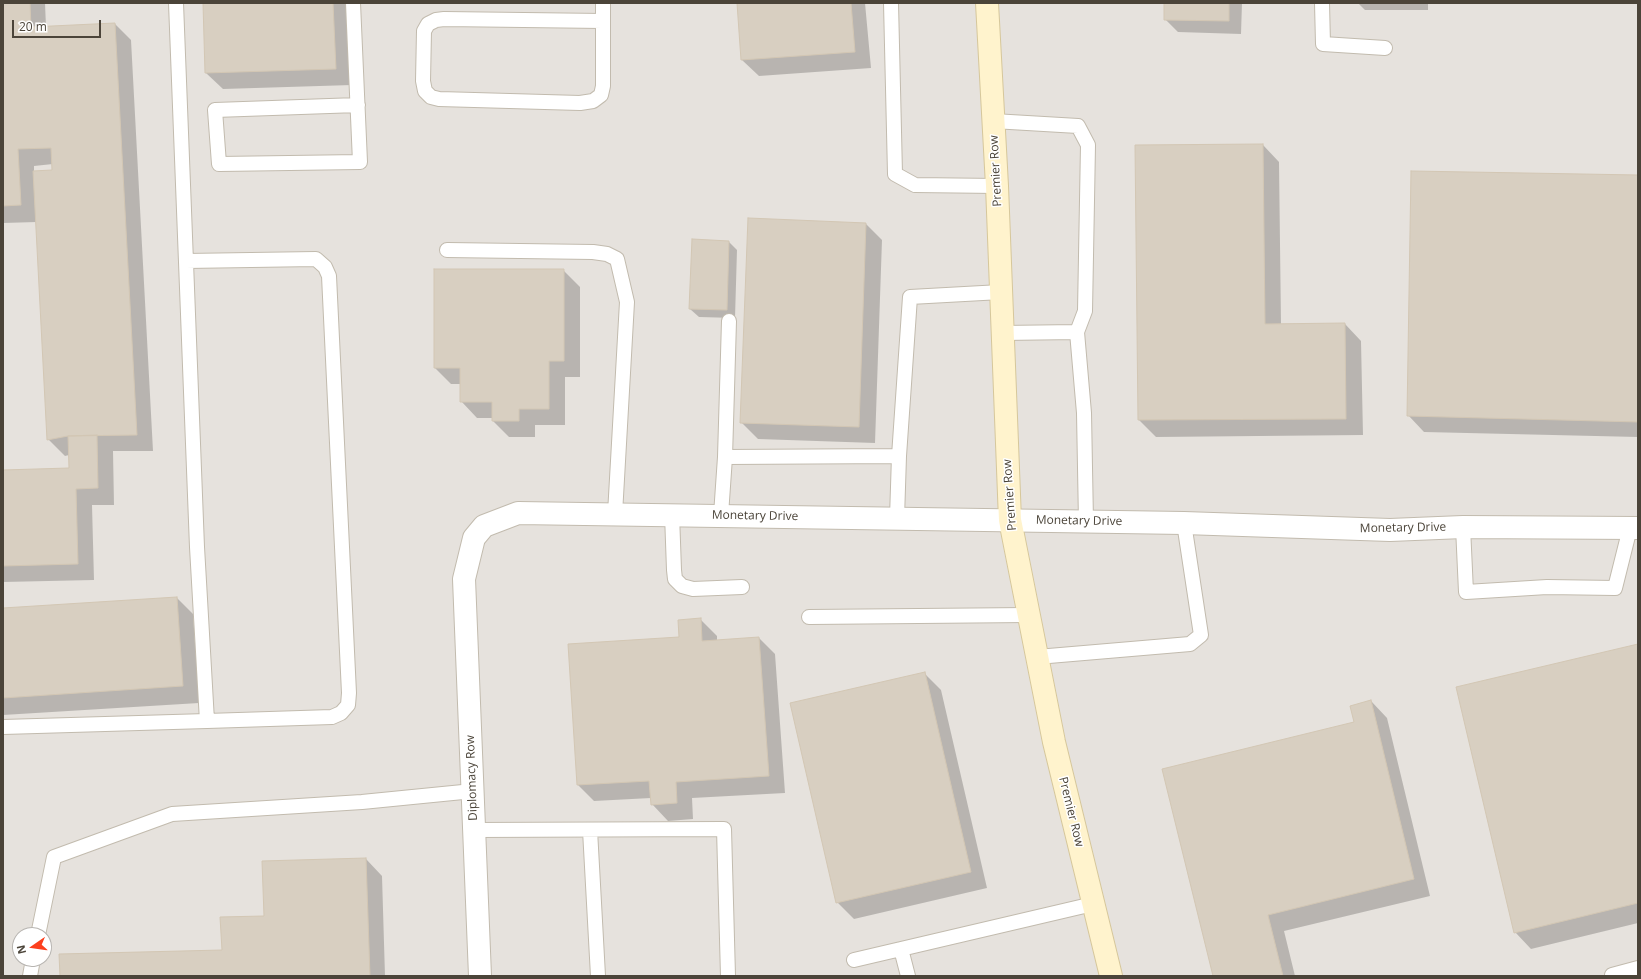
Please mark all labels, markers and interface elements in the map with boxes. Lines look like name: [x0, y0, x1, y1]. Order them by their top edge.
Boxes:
scale bar: [14, 12, 103, 38]
text: 20 m: [19, 18, 47, 35]
street label: Premier Row: [987, 135, 1005, 207]
street label: Premier Row: [1000, 459, 1020, 531]
street label: Monetary Drive: [712, 508, 798, 524]
street label: Monetary Drive: [1036, 513, 1122, 529]
street label: Monetary Drive: [1360, 520, 1446, 536]
street label: Diplomacy Row: [463, 735, 481, 821]
street label: Premier Row: [1055, 775, 1087, 849]
north arrow: [12, 927, 52, 967]
text: N: [12, 944, 29, 956]

